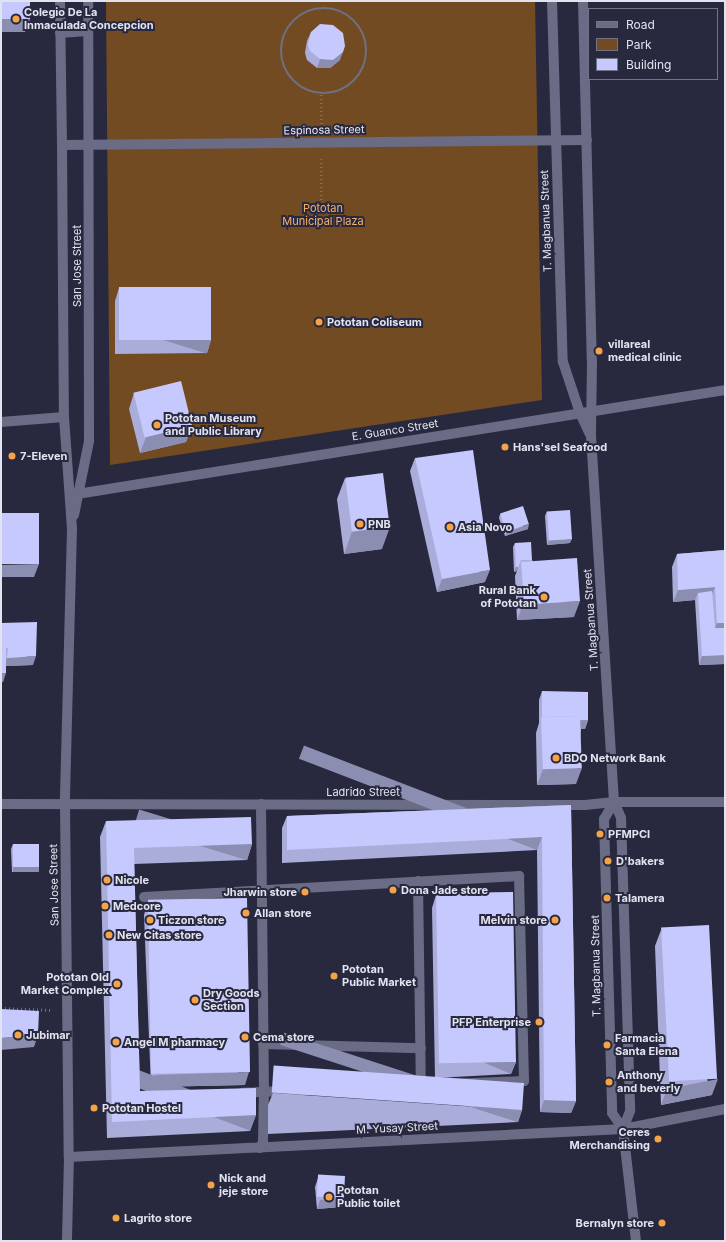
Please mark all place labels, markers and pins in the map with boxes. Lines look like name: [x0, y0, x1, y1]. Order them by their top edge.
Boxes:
place label: Colegio De La Inmaculada Concepcion: [24, 6, 154, 32]
marker: Colegio De La Inmaculada Concepcion: [11, 14, 21, 24]
place label: Pototan Coliseum: [327, 315, 422, 329]
marker: Pototan Coliseum: [314, 317, 324, 327]
place label: villareal medical clinic: [608, 338, 682, 364]
marker: villareal medical clinic: [593, 345, 605, 357]
place label: Pototan Museum and Public Library: [165, 412, 262, 438]
marker: Pototan Museum and Public Library: [152, 420, 162, 430]
place label: Hans'sel Seafood: [513, 440, 607, 454]
marker: Hans'sel Seafood: [500, 442, 510, 452]
place label: 7-Eleven: [20, 449, 67, 463]
marker: 7-Eleven: [7, 451, 17, 461]
place label: PNB: [368, 517, 391, 531]
marker: PNB: [355, 519, 365, 529]
place label: Asia Novo: [458, 520, 512, 534]
marker: Asia Novo: [445, 522, 455, 532]
place label: Rural Bank of Pototan: [479, 584, 536, 610]
marker: Rural Bank of Pototan: [539, 592, 549, 602]
place label: BDO Network Bank: [564, 751, 666, 765]
marker: BDO Network Bank: [551, 753, 561, 763]
place label: PFMPCI: [608, 827, 650, 841]
marker: PFMPCI: [595, 829, 605, 839]
place label: D'bakers: [616, 854, 664, 868]
marker: D'bakers: [603, 856, 613, 866]
place label: Nicole: [115, 873, 149, 887]
marker: Nicole: [102, 875, 112, 885]
place label: Dona Jade store: [401, 883, 488, 897]
place label: Jharwin store: [223, 885, 297, 899]
marker: Dona Jade store: [388, 885, 398, 895]
marker: Jharwin store: [300, 887, 310, 897]
place label: Talamera: [615, 891, 665, 905]
marker: Talamera: [602, 893, 612, 903]
place label: Medcore: [113, 899, 161, 913]
marker: Medcore: [100, 901, 110, 911]
place label: Allan store: [254, 906, 312, 920]
marker: Allan store: [241, 908, 251, 918]
place label: Ticzon store: [158, 913, 224, 927]
place label: Melvin store: [480, 913, 547, 927]
marker: Ticzon store: [145, 915, 155, 925]
marker: Melvin store: [550, 915, 560, 925]
place label: New Citas store: [117, 928, 202, 942]
marker: New Citas store: [104, 930, 114, 940]
place label: Pototan Public Market: [342, 963, 416, 989]
place label: Pototan Old Market Complex: [21, 971, 109, 997]
marker: Pototan Public Market: [329, 971, 339, 981]
marker: Pototan Old Market Complex: [112, 979, 122, 989]
place label: Dry Goods Section: [203, 987, 260, 1013]
marker: Dry Goods Section: [190, 995, 200, 1005]
place label: PFP Enterprise: [452, 1015, 531, 1029]
marker: PFP Enterprise: [534, 1017, 544, 1027]
place label: Jubimar: [26, 1028, 70, 1042]
marker: Jubimar: [13, 1030, 23, 1040]
place label: Cema store: [253, 1030, 314, 1044]
marker: Cema store: [240, 1032, 250, 1042]
place label: Farmacia Santa Elena: [615, 1032, 678, 1058]
place label: Angel M pharmacy: [124, 1035, 225, 1049]
marker: Angel M pharmacy: [111, 1037, 121, 1047]
marker: Farmacia Santa Elena: [602, 1040, 612, 1050]
place label: Anthony and beverly: [617, 1069, 680, 1095]
marker: Anthony and beverly: [604, 1077, 614, 1087]
place label: Pototan Hostel: [102, 1101, 181, 1115]
marker: Pototan Hostel: [89, 1103, 99, 1113]
place label: Ceres Merchandising: [570, 1126, 650, 1152]
marker: Ceres Merchandising: [653, 1134, 663, 1144]
place label: Nick and jeje store: [219, 1172, 268, 1198]
marker: Nick and jeje store: [206, 1180, 216, 1190]
place label: Pototan Public toilet: [337, 1184, 400, 1210]
marker: Pototan Public toilet: [324, 1192, 334, 1202]
place label: Lagrito store: [124, 1211, 192, 1225]
marker: Lagrito store: [111, 1213, 121, 1223]
place label: Bernalyn store: [576, 1216, 654, 1230]
marker: Bernalyn store: [657, 1218, 667, 1228]

